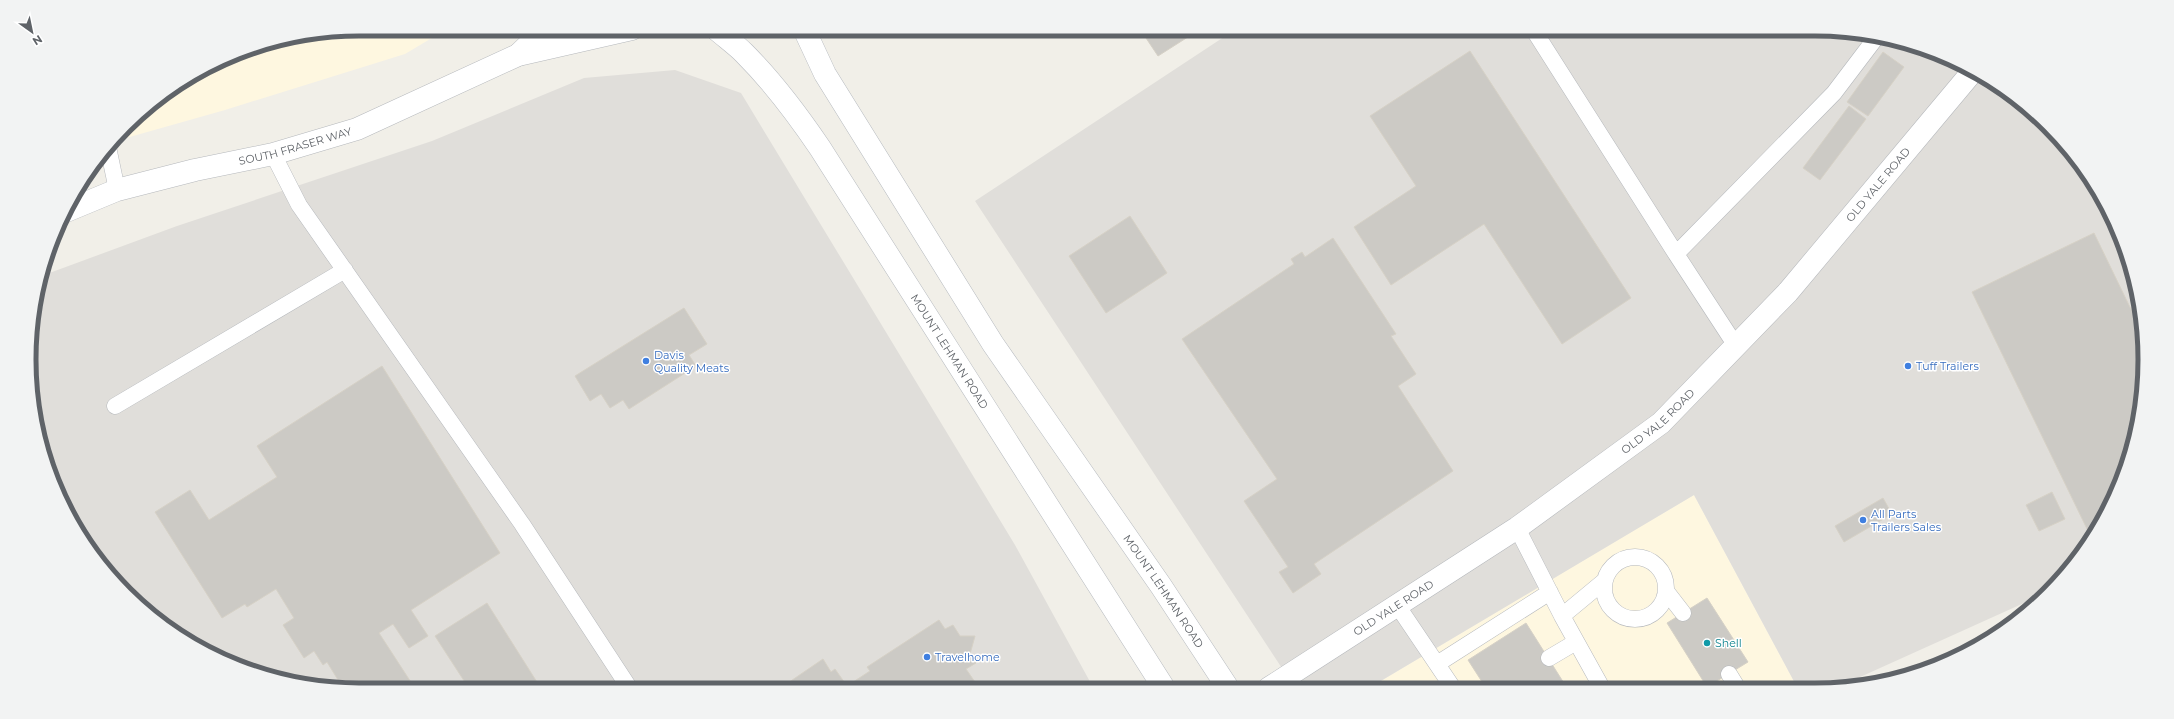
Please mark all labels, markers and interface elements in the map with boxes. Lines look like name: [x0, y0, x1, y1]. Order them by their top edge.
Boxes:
north arrow: [12, 12, 52, 52]
text: N: [30, 32, 45, 49]
street label: SOUTH FRASER WAY: [237, 124, 353, 168]
street label: OLD YALE ROAD: [1843, 144, 1913, 225]
street label: MOUNT LEHMAN ROAD: [908, 291, 991, 412]
place label: Davis Quality Meats: [654, 348, 730, 375]
marker: Davis Quality Meats: [641, 356, 651, 366]
place label: Tuff Trailers: [1916, 359, 1979, 373]
marker: Tuff Trailers: [1903, 361, 1913, 371]
street label: OLD YALE ROAD: [1618, 386, 1697, 457]
place label: All Parts Trailers Sales: [1871, 507, 1942, 534]
marker: All Parts Trailers Sales: [1858, 515, 1868, 525]
street label: MOUNT LEHMAN ROAD: [1120, 532, 1207, 651]
street label: OLD YALE ROAD: [1351, 577, 1436, 639]
place label: Shell: [1715, 636, 1742, 650]
marker: Shell: [1702, 638, 1712, 648]
place label: Travelhome: [935, 650, 1000, 664]
marker: Travelhome: [922, 652, 932, 662]

